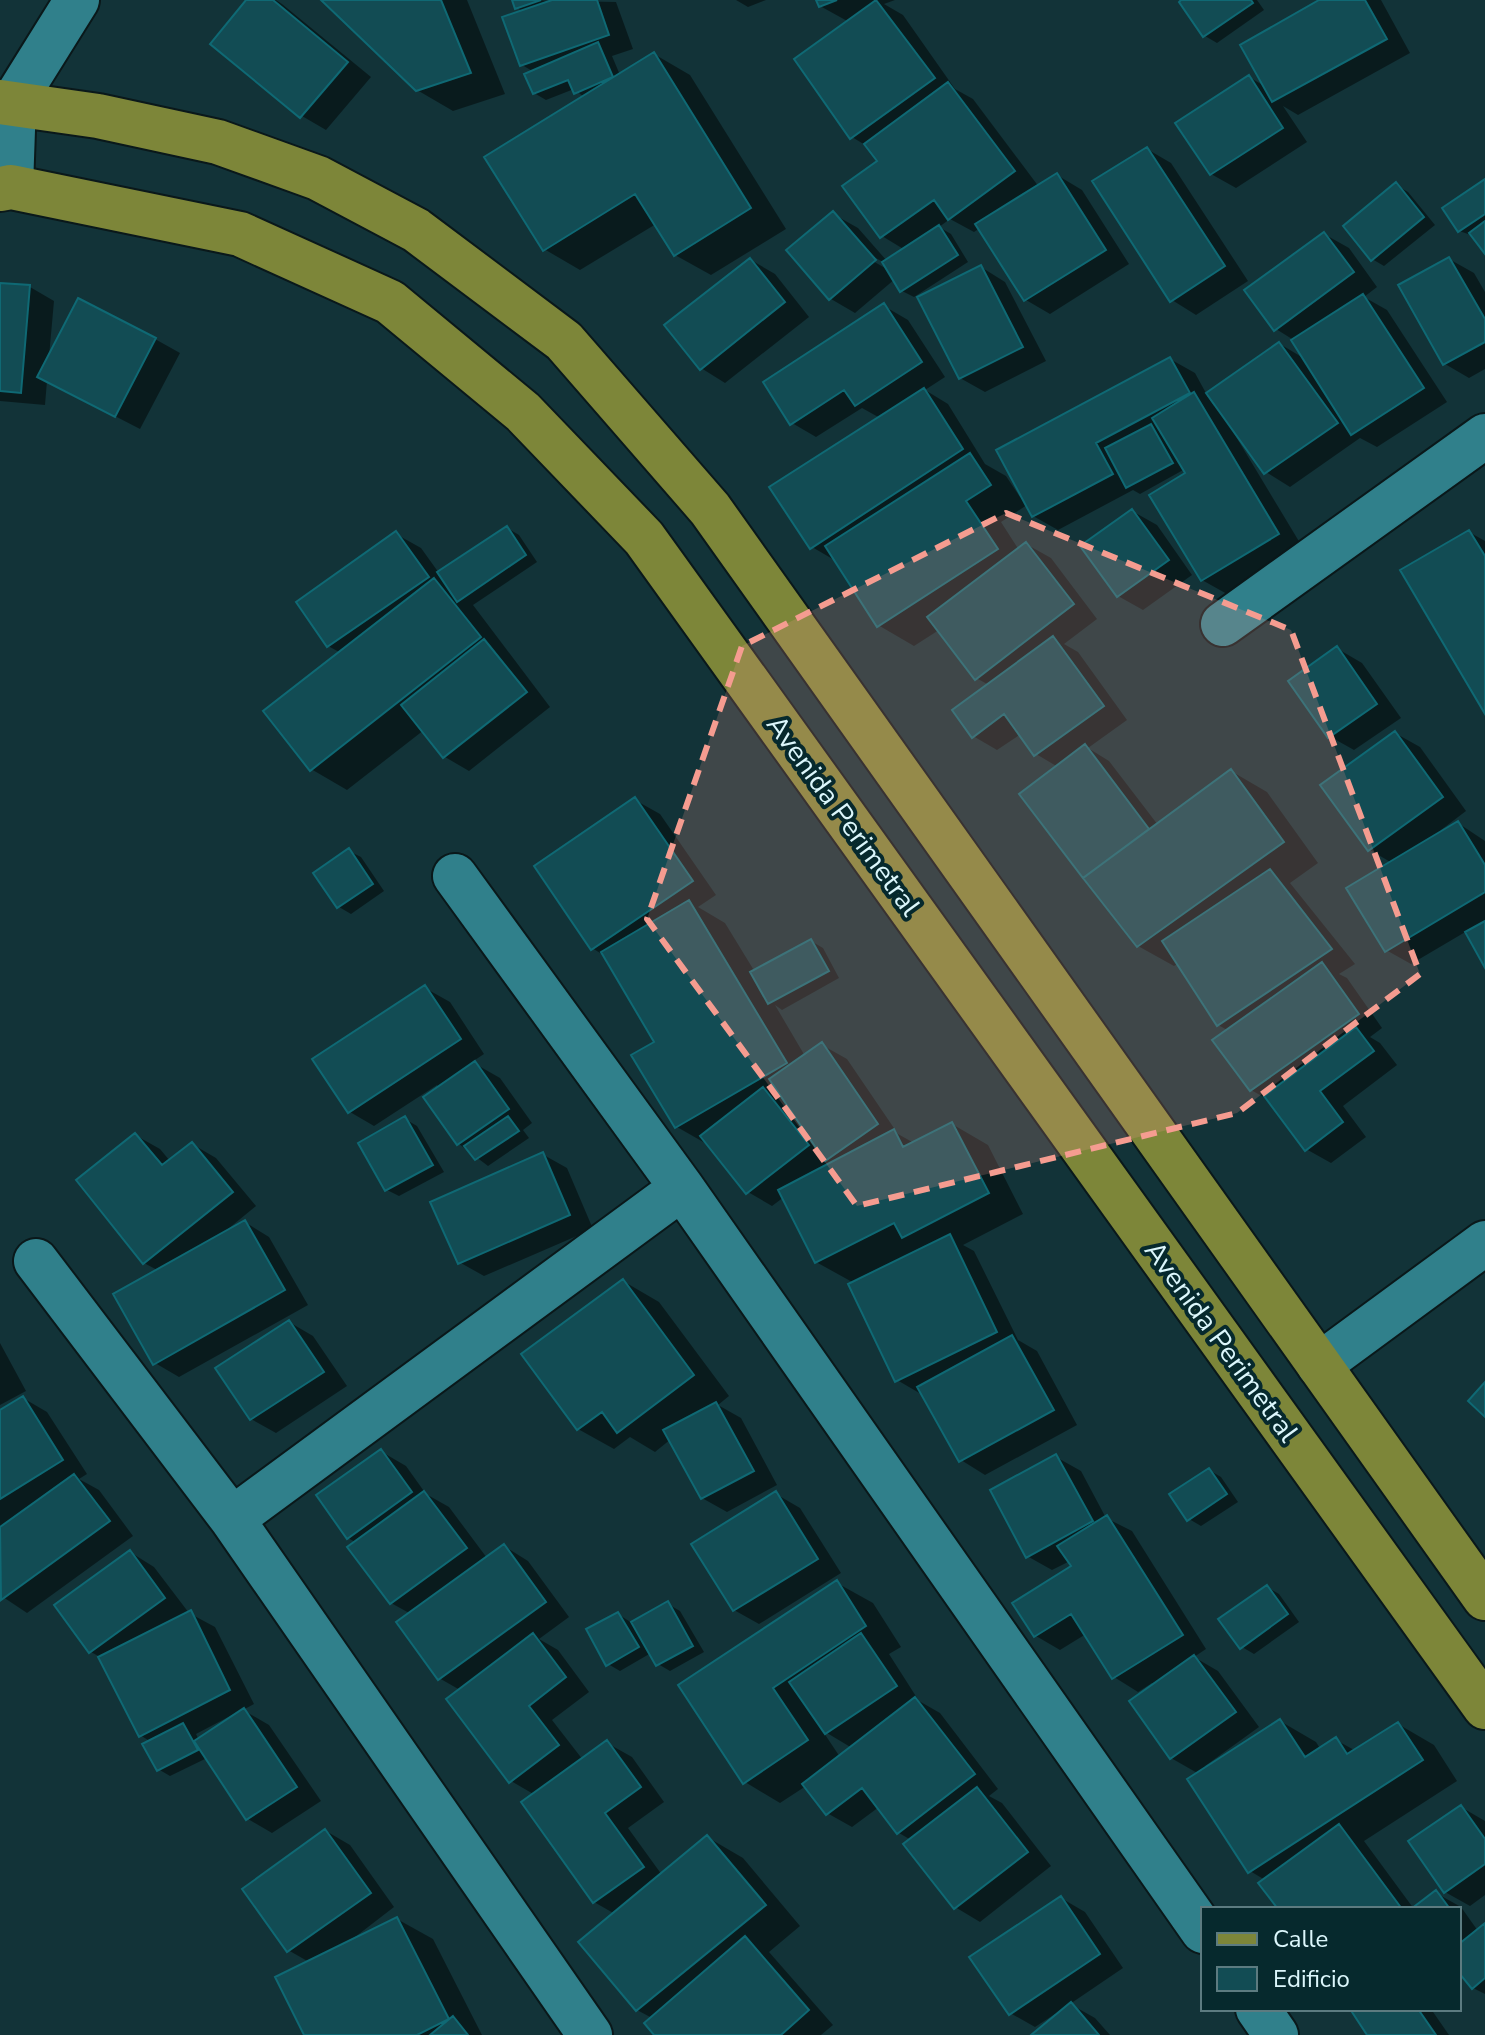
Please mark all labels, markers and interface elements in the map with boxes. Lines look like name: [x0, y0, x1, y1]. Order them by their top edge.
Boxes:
street label: Avenida Perimetral: [757, 707, 929, 924]
street label: Avenida Perimetral: [1135, 1233, 1307, 1450]
legend: [1201, 1907, 1461, 2011]
text: Calle: [1273, 1923, 1328, 1955]
text: Edificio: [1273, 1963, 1350, 1995]

